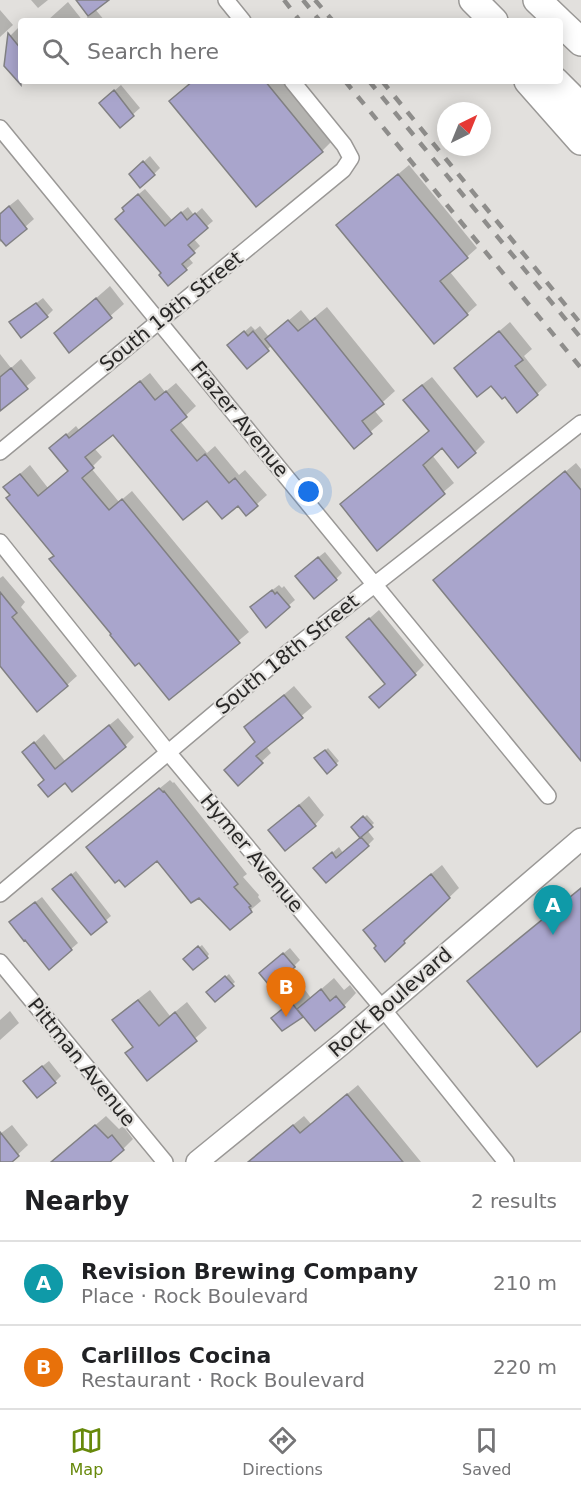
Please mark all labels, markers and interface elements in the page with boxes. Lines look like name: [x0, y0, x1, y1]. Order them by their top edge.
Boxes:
search box: [18, 18, 563, 84]
icon: search: [39, 35, 72, 68]
text: Search here: [87, 39, 219, 64]
north arrow: [437, 102, 491, 156]
street label: South 19th Street: [94, 246, 248, 376]
street label: Frazer Avenue: [186, 356, 294, 482]
your location: [294, 477, 323, 506]
street label: South 18th Street: [210, 589, 364, 719]
street label: Hymer Avenue: [195, 789, 309, 917]
pin: A: [534, 886, 572, 935]
street label: Rock Boulevard: [324, 942, 456, 1062]
pin: B: [266, 968, 306, 1017]
street label: Pittman Avenue: [23, 993, 141, 1131]
text: Nearby: [24, 1186, 129, 1216]
text: 2 results: [471, 1189, 557, 1213]
text: Revision Brewing Company: [81, 1259, 418, 1284]
text: A: [36, 1271, 51, 1295]
text: 210 m: [493, 1271, 557, 1295]
text: Place · Rock Boulevard: [81, 1284, 309, 1308]
text: Carlillos Cocina: [81, 1343, 271, 1368]
text: B: [36, 1355, 51, 1379]
text: 220 m: [493, 1355, 557, 1379]
text: Restaurant · Rock Boulevard: [81, 1368, 365, 1392]
tab: Map: [70, 1424, 103, 1479]
tab: Directions: [242, 1424, 323, 1479]
tab: Saved: [462, 1424, 511, 1479]

